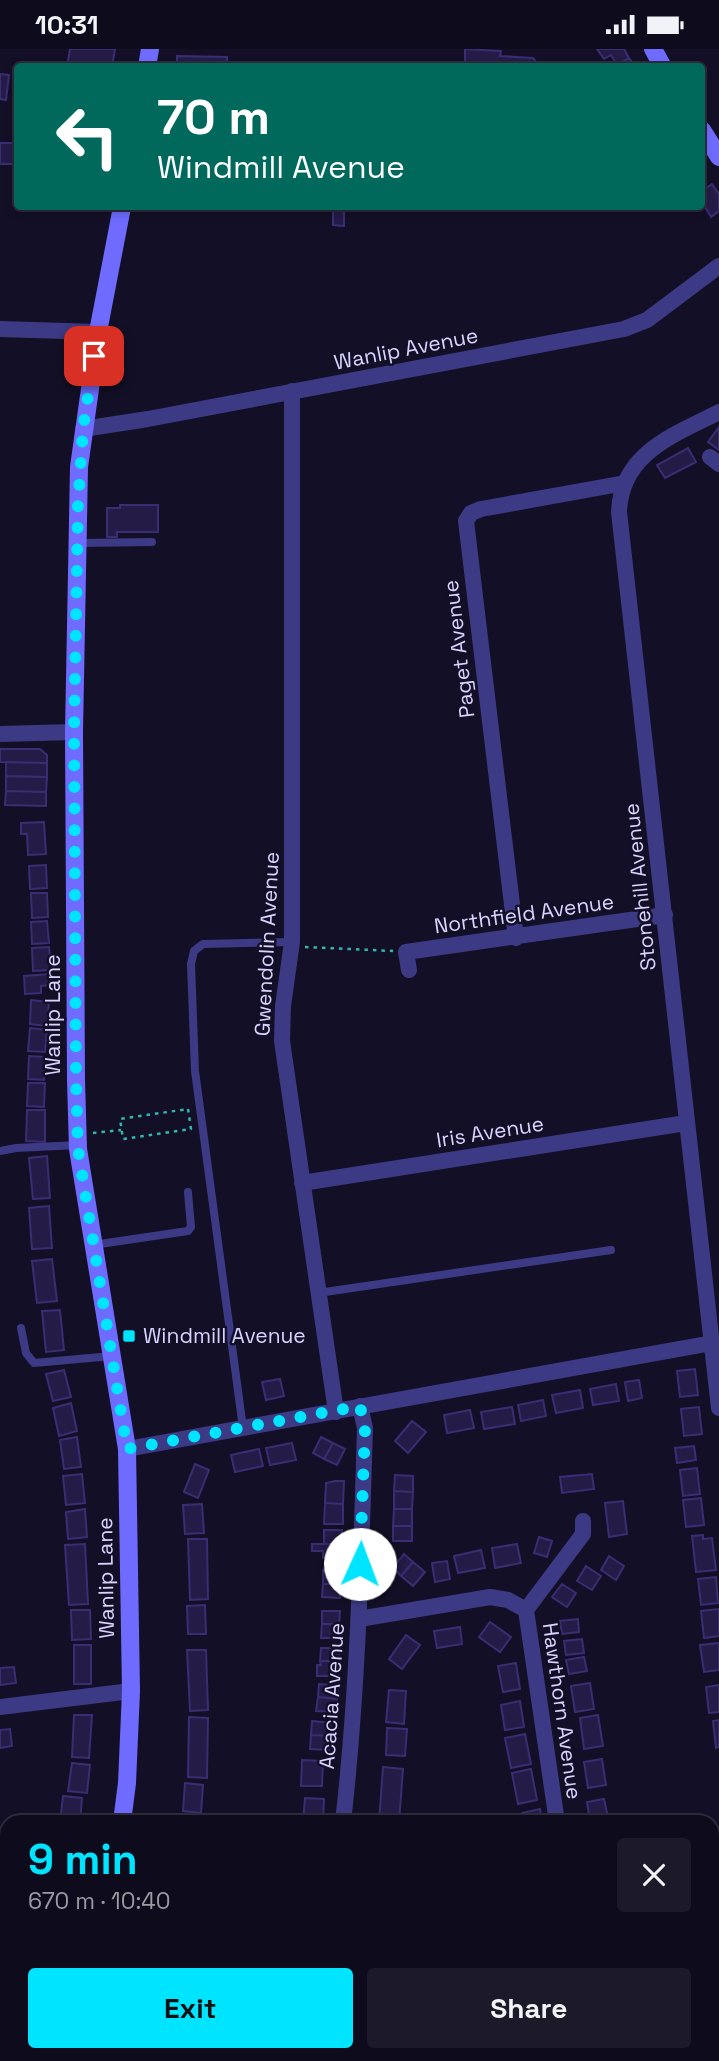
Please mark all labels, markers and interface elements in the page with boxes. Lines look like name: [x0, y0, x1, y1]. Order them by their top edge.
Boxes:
text: 10:31: [35, 8, 98, 42]
text: 70 m: [157, 86, 270, 148]
icon: left: [42, 91, 133, 182]
text: Windmill Avenue: [157, 147, 405, 187]
street label: Wanlip Avenue: [332, 321, 480, 376]
pin: [64, 326, 124, 386]
icon: arrive: [75, 337, 113, 375]
street label: Paget Avenue: [437, 579, 480, 720]
street label: Stonehill Avenue: [617, 802, 662, 972]
street label: Gwendolin Avenue: [248, 851, 285, 1037]
street label: Northfield Avenue: [432, 888, 616, 939]
street label: Wanlip Lane: [39, 954, 66, 1076]
street label: Iris Avenue: [434, 1110, 546, 1153]
place label: Windmill Avenue: [143, 1322, 306, 1349]
marker: Windmill Avenue: [121, 1328, 137, 1344]
street label: Wanlip Lane: [91, 1517, 120, 1639]
position arrow: [323, 1527, 397, 1601]
street label: Hawthorn Avenue: [537, 1621, 588, 1801]
street label: Acacia Avenue: [313, 1622, 350, 1770]
text: 9 min: [28, 1833, 138, 1886]
button: close: [617, 1838, 691, 1912]
text: 670 m · 10:40: [28, 1886, 170, 1916]
button: Exit: [28, 1968, 353, 2048]
button: Share: [367, 1968, 691, 2048]

